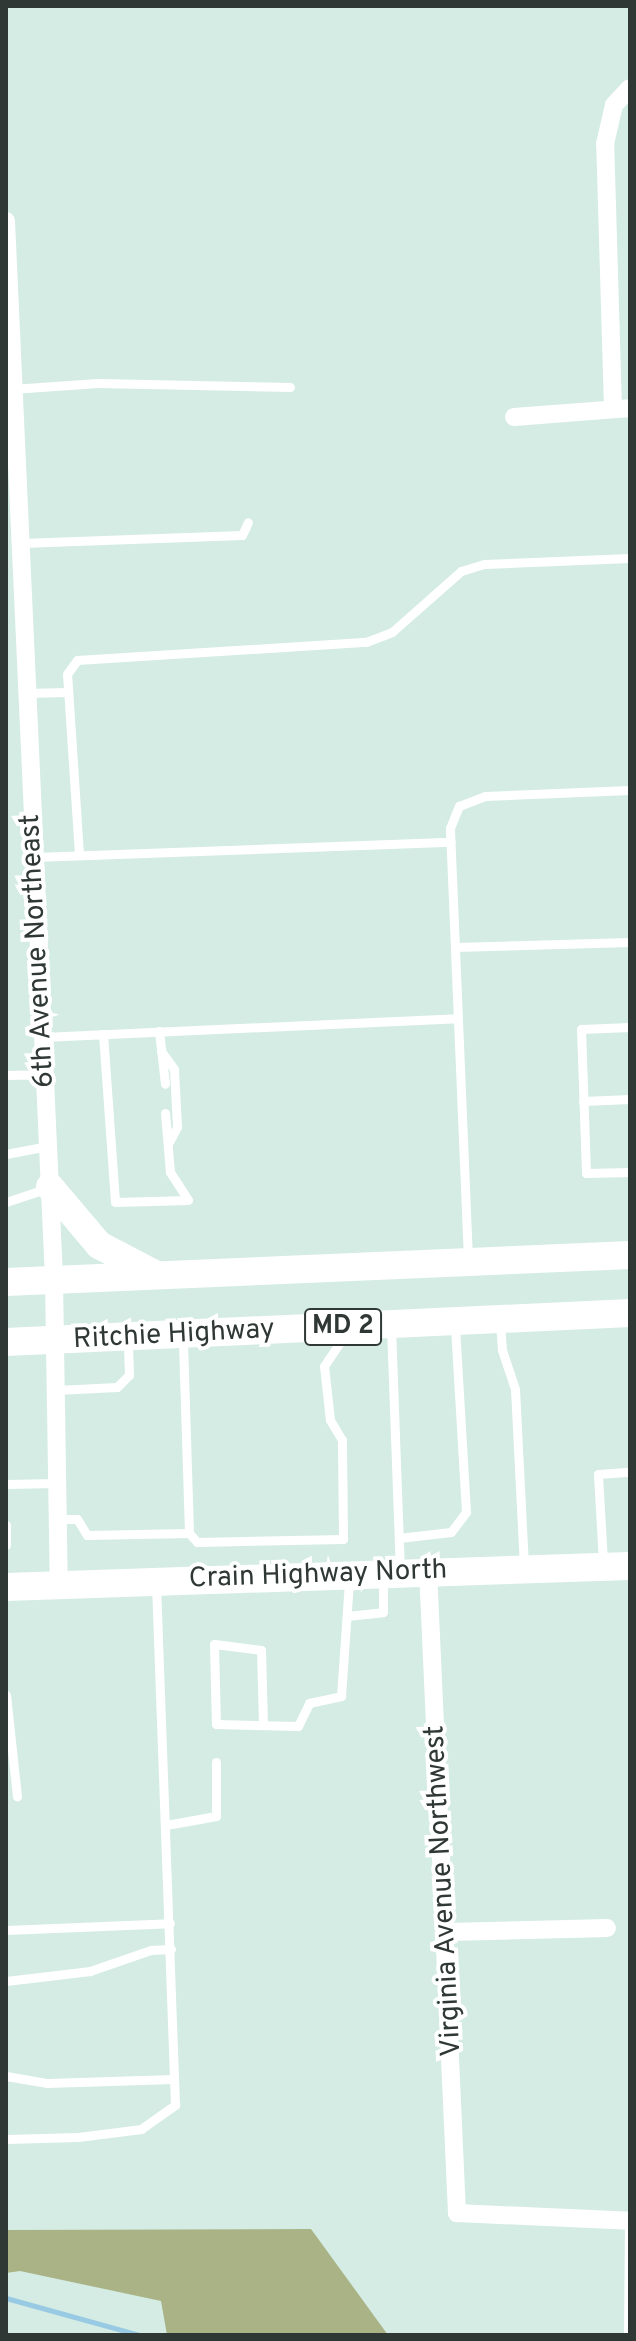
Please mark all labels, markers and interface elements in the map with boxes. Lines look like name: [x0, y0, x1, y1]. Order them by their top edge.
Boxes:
street label: 6th Avenue Northeast: [14, 813, 62, 1089]
road number: MD 2: [303, 1305, 383, 1349]
street label: Ritchie Highway: [72, 1313, 276, 1357]
street label: Crain Highway North: [188, 1554, 448, 1596]
street label: Virginia Avenue Northwest: [419, 1724, 469, 2058]

